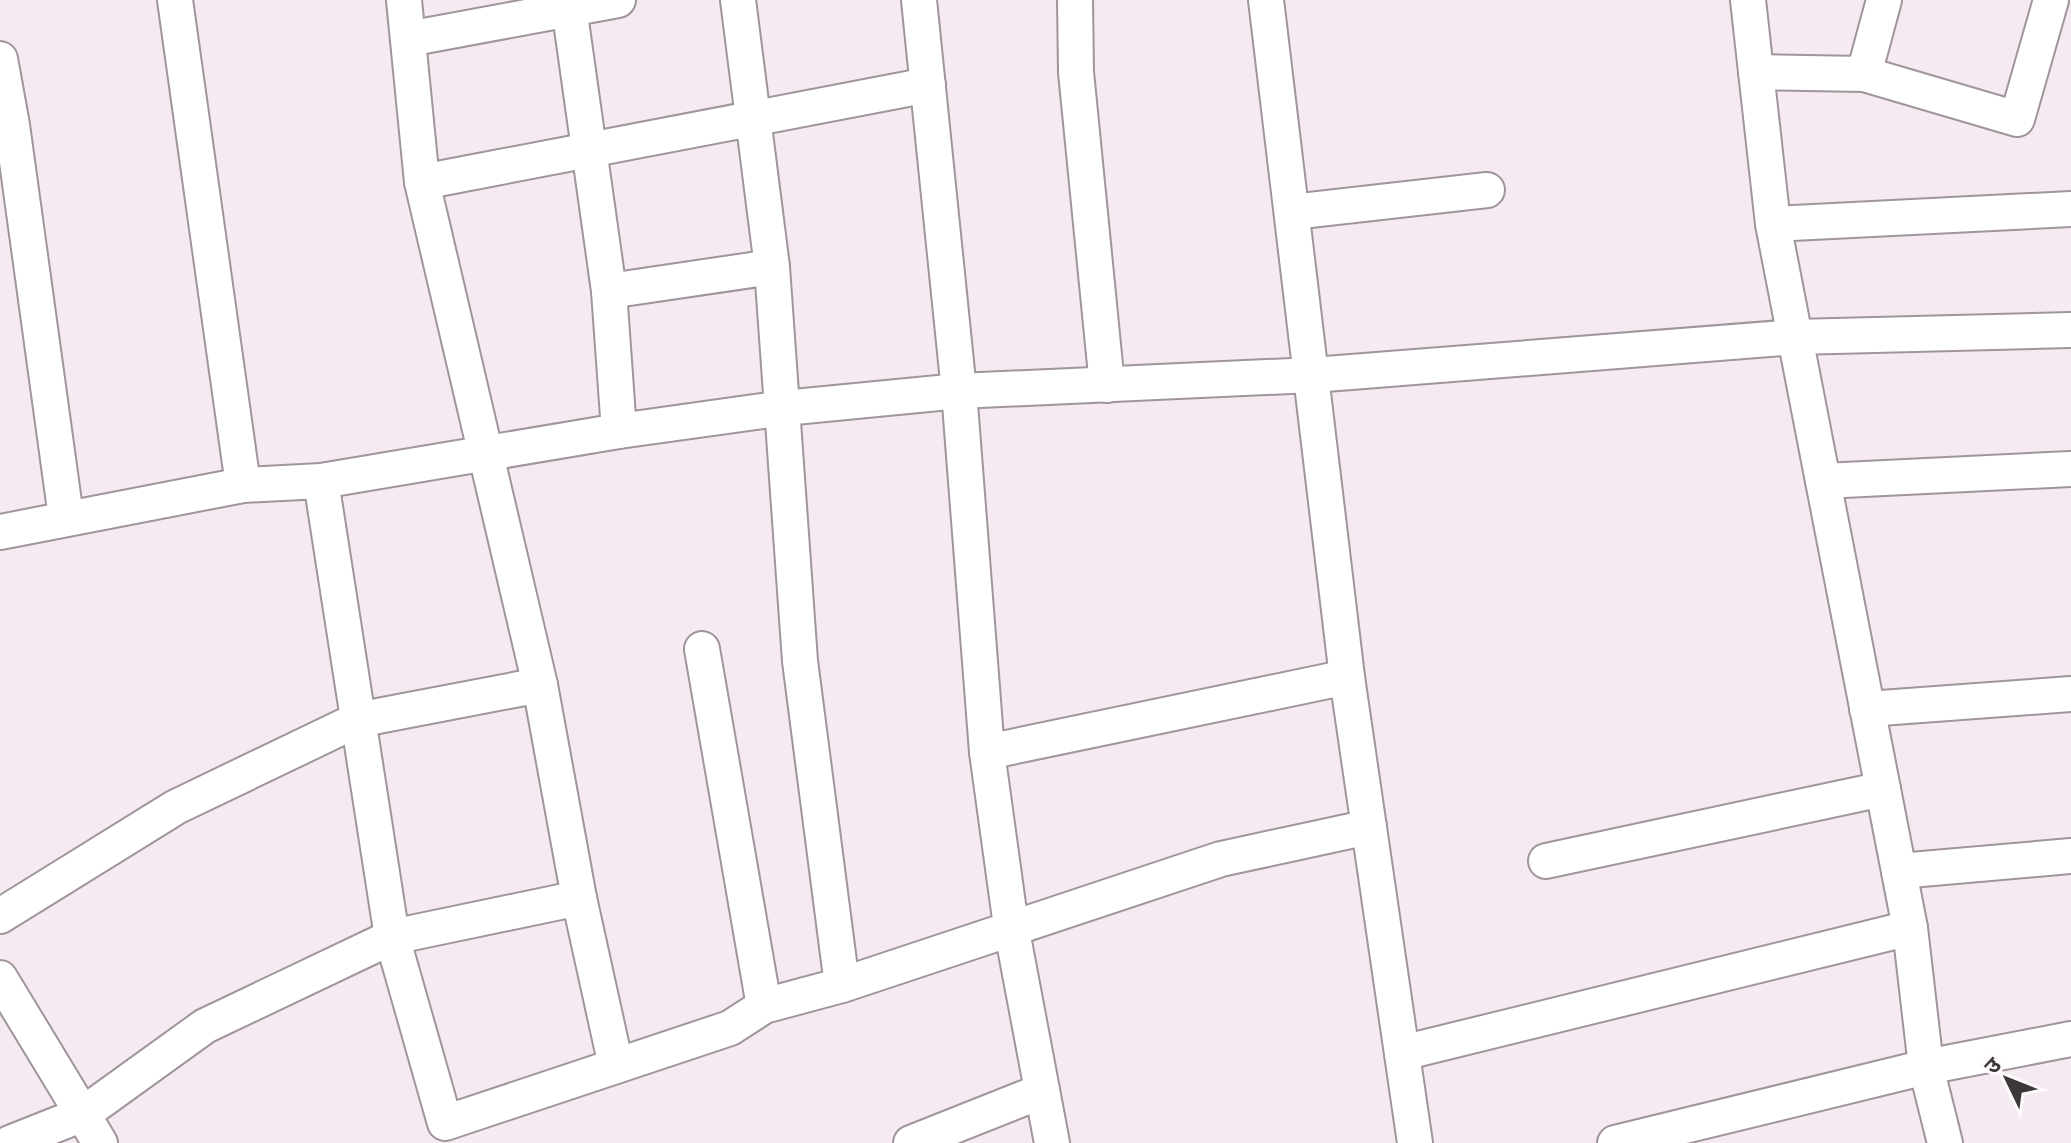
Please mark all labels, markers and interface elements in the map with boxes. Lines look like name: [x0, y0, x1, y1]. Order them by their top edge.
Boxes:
north arrow: [1967, 1039, 2047, 1119]
text: उ: [1978, 1050, 2009, 1080]

